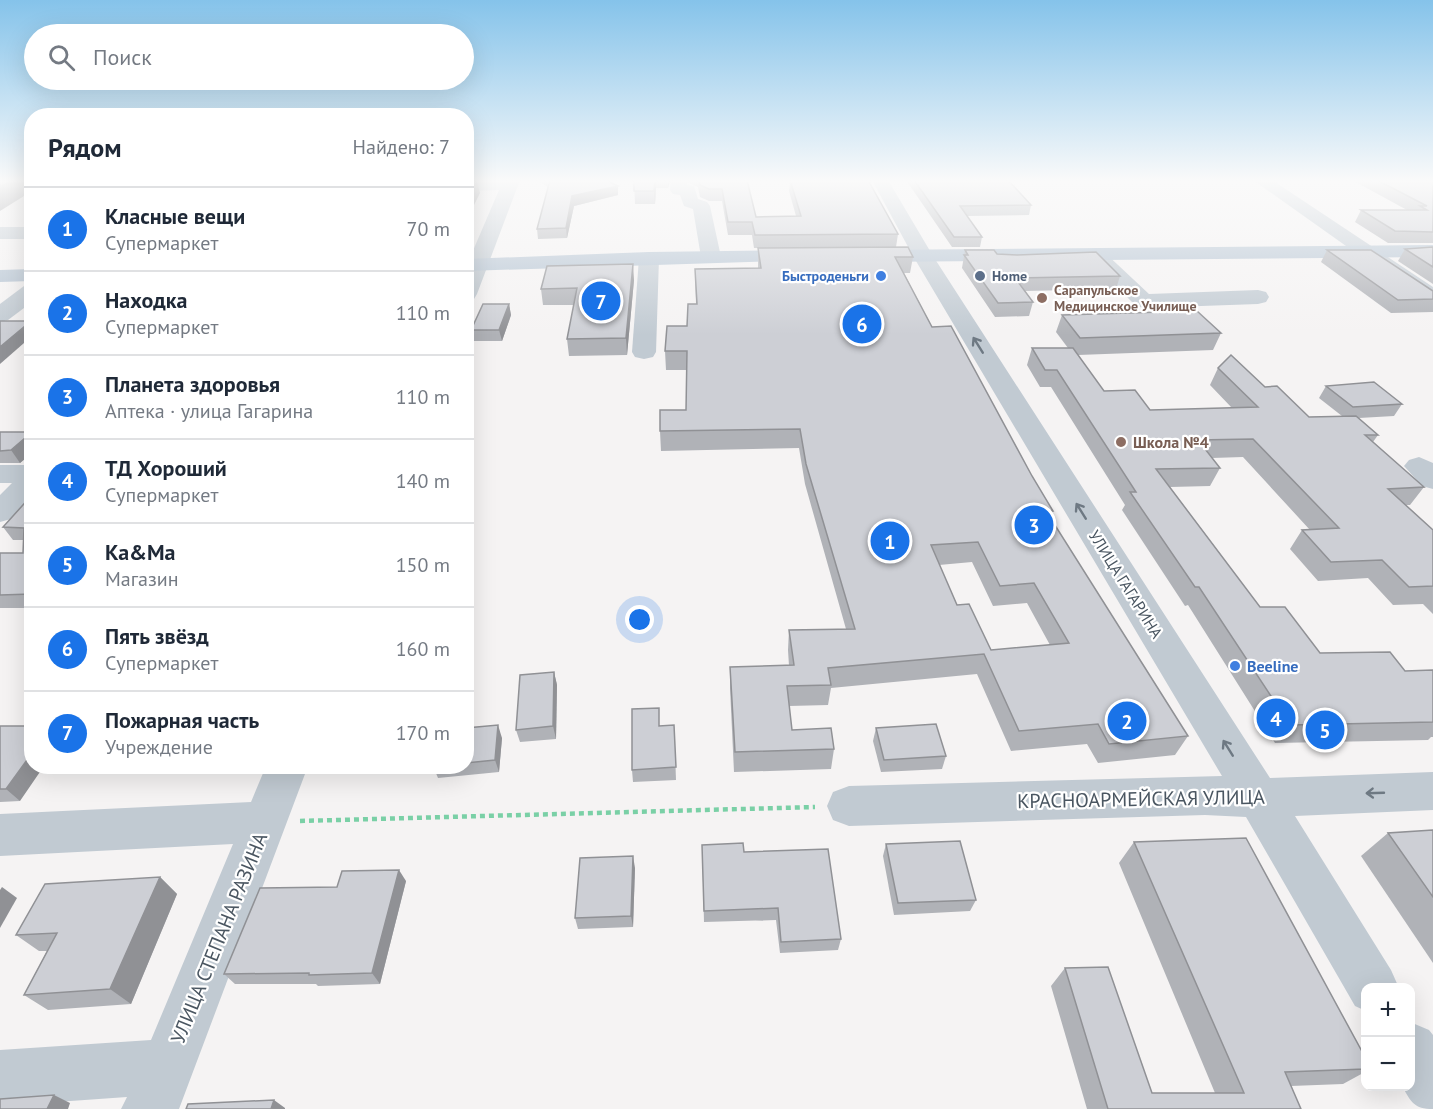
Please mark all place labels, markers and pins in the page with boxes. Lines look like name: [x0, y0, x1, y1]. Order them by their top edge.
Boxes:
place label: Быстроденьги: [782, 267, 869, 285]
place label: Home: [992, 267, 1027, 285]
marker: Быстроденьги: [874, 269, 888, 283]
marker: Home: [973, 269, 987, 283]
pin: 7: [582, 278, 620, 324]
place label: Сарапульское Медицинское Училище: [1054, 281, 1197, 315]
marker: Сарапульское Медицинское Училище: [1035, 291, 1049, 305]
pin: 6: [842, 302, 882, 346]
place label: Школа №4: [1133, 432, 1209, 452]
marker: Школа №4: [1114, 435, 1128, 449]
pin: 3: [1014, 502, 1054, 548]
pin: 1: [870, 518, 910, 564]
place label: Beeline: [1247, 656, 1299, 676]
marker: Beeline: [1228, 659, 1242, 673]
pin: 4: [1256, 696, 1296, 740]
pin: 2: [1108, 698, 1146, 744]
pin: 5: [1306, 708, 1344, 752]

